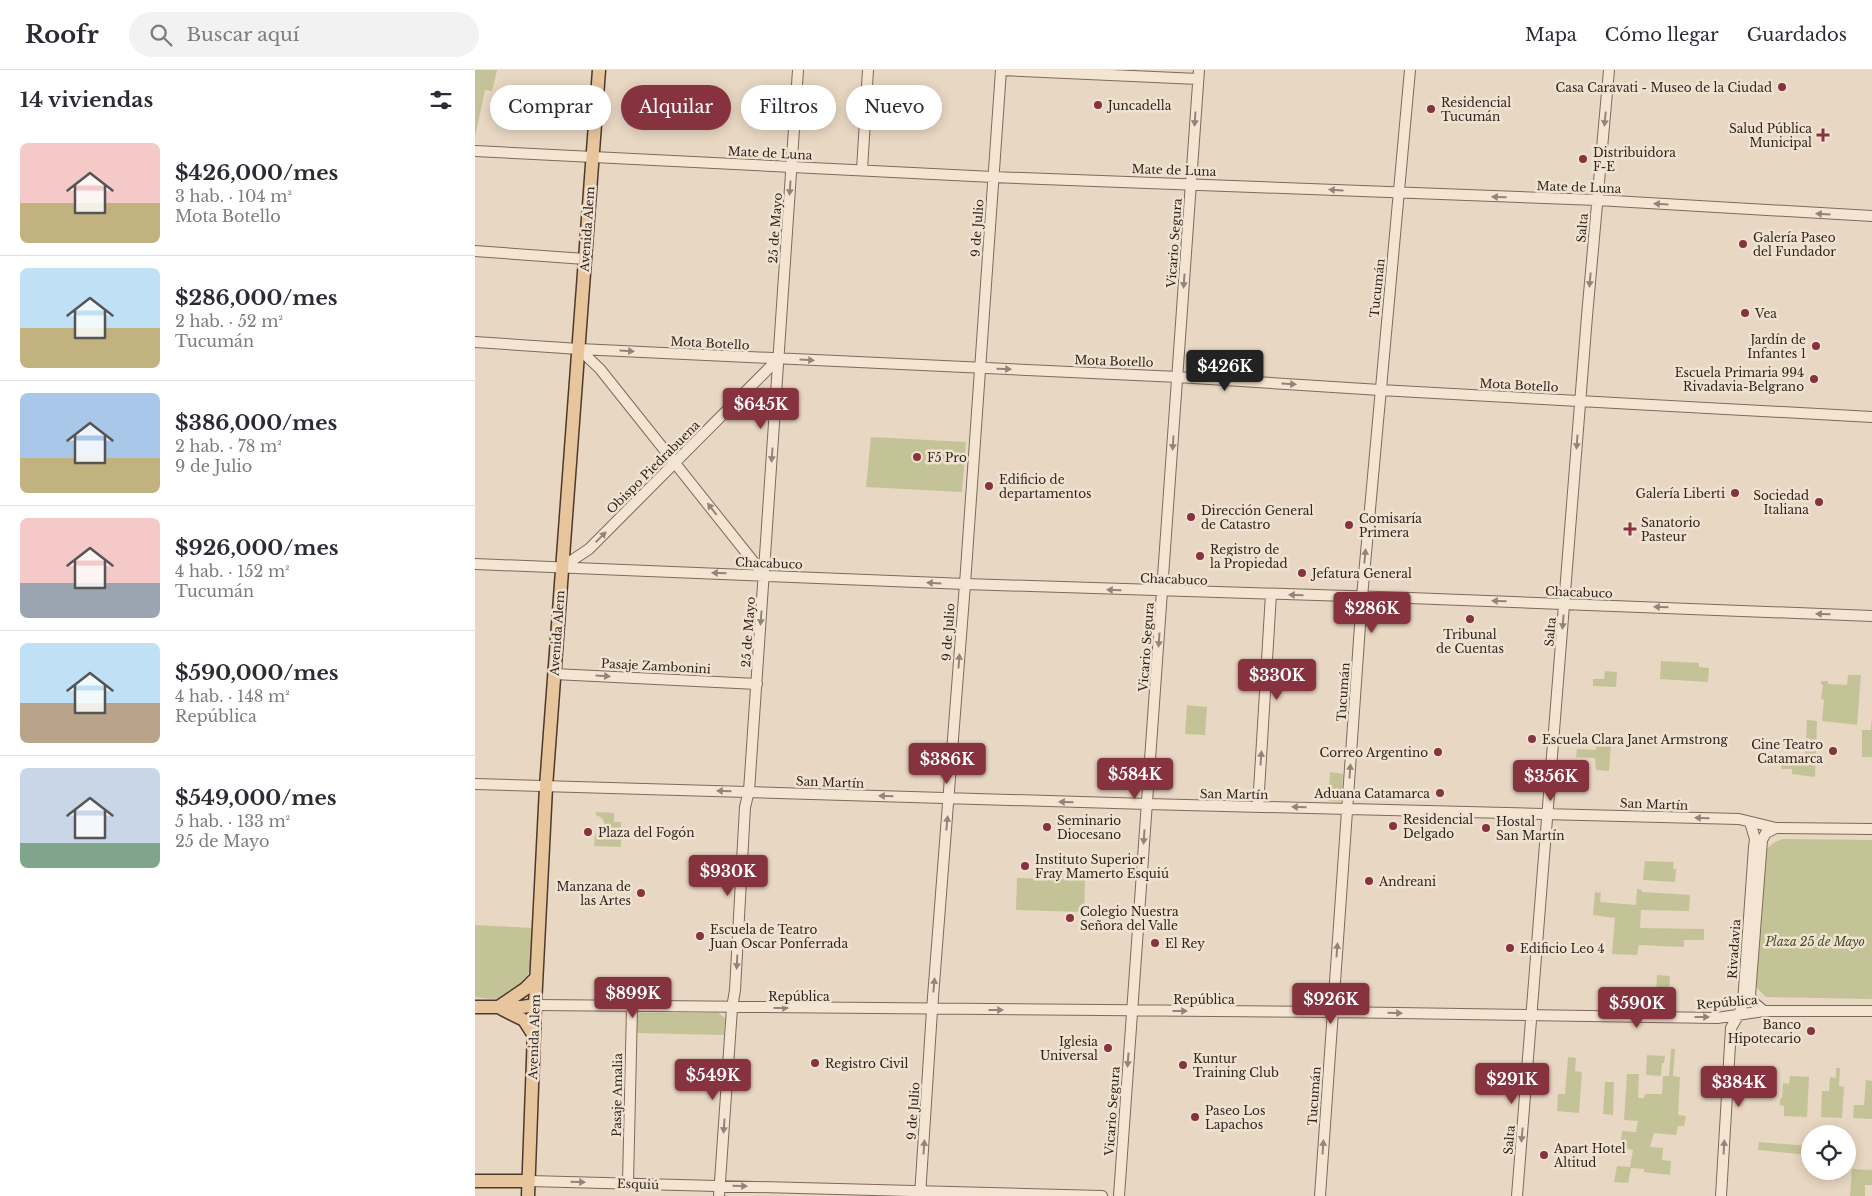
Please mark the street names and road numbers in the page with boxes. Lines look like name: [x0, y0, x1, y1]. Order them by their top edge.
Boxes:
street label: Mate de Luna: [727, 143, 813, 163]
street label: Mate de Luna: [1131, 161, 1217, 179]
street label: Mate de Luna: [1536, 178, 1622, 196]
street label: Avenida Alem: [576, 186, 597, 273]
street label: 25 de Mayo: [765, 192, 785, 264]
street label: Vicario Segura: [1163, 197, 1185, 289]
street label: 9 de Julio: [967, 198, 987, 257]
street label: Salta: [1573, 212, 1591, 243]
street label: Tucumán: [1366, 258, 1388, 318]
street label: Mota Botello: [670, 333, 750, 353]
street label: Mota Botello: [1074, 352, 1154, 370]
street label: Mota Botello: [1479, 375, 1559, 395]
street label: Obispo Piedrabuena: [603, 417, 703, 517]
street label: Chacabuco: [735, 554, 803, 572]
street label: Chacabuco: [1140, 570, 1208, 588]
street label: Chacabuco: [1545, 583, 1613, 601]
street label: Avenida Alem: [546, 590, 567, 677]
street label: 25 de Mayo: [738, 596, 758, 668]
street label: Vicario Segura: [1135, 601, 1157, 693]
street label: 9 de Julio: [938, 602, 958, 661]
street label: Salta: [1541, 616, 1559, 647]
street label: Pasaje Zambonini: [601, 656, 711, 676]
street label: Tucumán: [1333, 662, 1353, 722]
street label: San Martín: [796, 773, 864, 791]
street label: San Martín: [1200, 786, 1268, 802]
street label: San Martín: [1620, 795, 1688, 813]
street label: Rivadavia: [1724, 918, 1744, 979]
street label: República: [768, 989, 830, 1004]
street label: República: [1173, 992, 1235, 1007]
street label: República: [1696, 992, 1759, 1012]
street label: Avenida Alem: [525, 994, 543, 1081]
street label: Pasaje Amalia: [609, 1053, 625, 1137]
street label: Vicario Segura: [1101, 1065, 1123, 1157]
street label: Tucumán: [1304, 1066, 1324, 1126]
street label: 9 de Julio: [903, 1081, 923, 1140]
street label: Salta: [1500, 1124, 1518, 1155]
street label: Esquiú: [617, 1176, 659, 1192]

